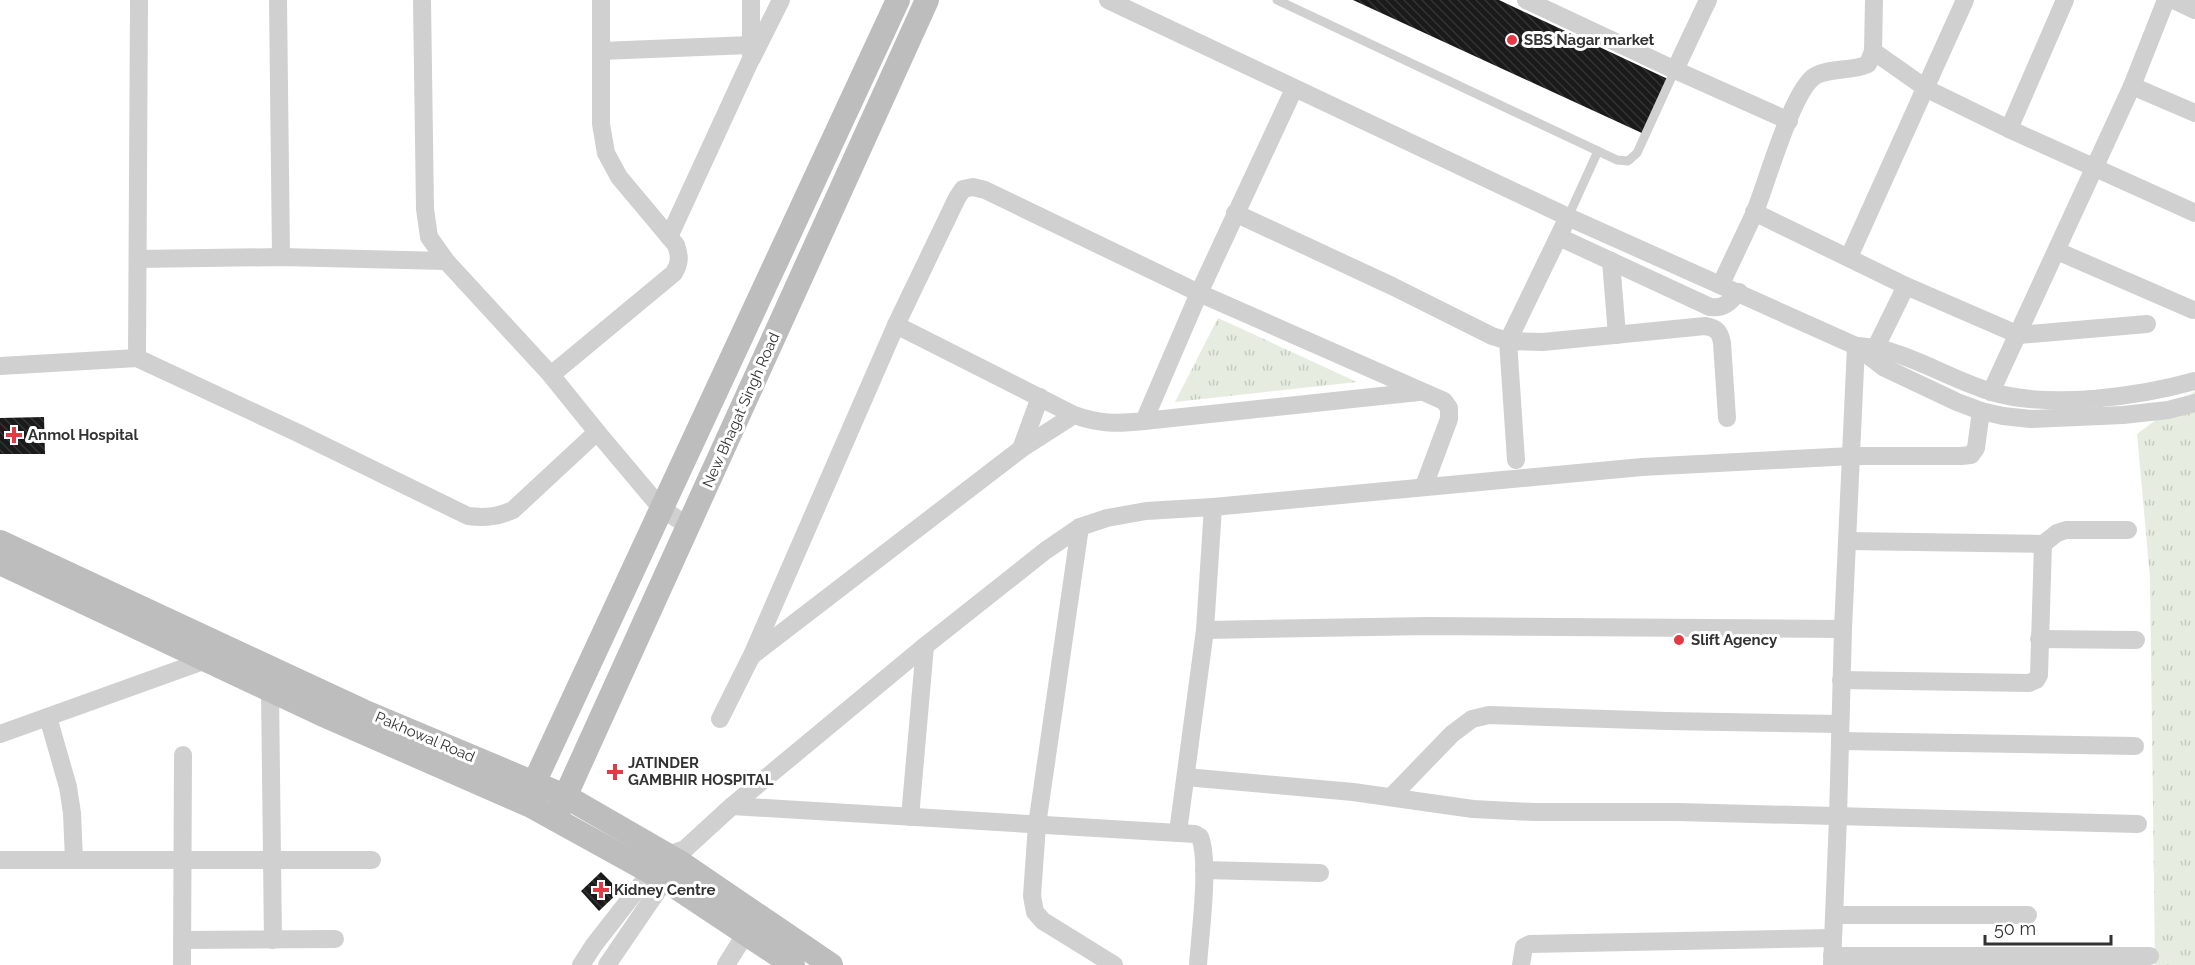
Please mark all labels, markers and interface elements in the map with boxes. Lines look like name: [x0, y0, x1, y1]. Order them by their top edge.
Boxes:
place label: SBS Nagar market: [1524, 31, 1655, 49]
marker: SBS Nagar market: [1505, 33, 1519, 47]
street label: New Bhagat Singh Road: [699, 330, 783, 490]
marker: Anmol Hospital: [5, 426, 23, 444]
place label: Anmol Hospital: [28, 426, 138, 444]
place label: Slift Agency: [1691, 631, 1778, 649]
marker: Slift Agency: [1672, 633, 1686, 647]
street label: Pakhowal Road: [373, 708, 477, 766]
place label: JATINDER GAMBHIR HOSPITAL: [628, 754, 774, 789]
marker: JATINDER GAMBHIR HOSPITAL: [606, 763, 624, 781]
marker: Kidney Centre: [592, 881, 610, 899]
place label: Kidney Centre: [614, 881, 716, 899]
scale bar: [1985, 908, 2111, 946]
text: 50 m: [1994, 918, 2036, 939]

